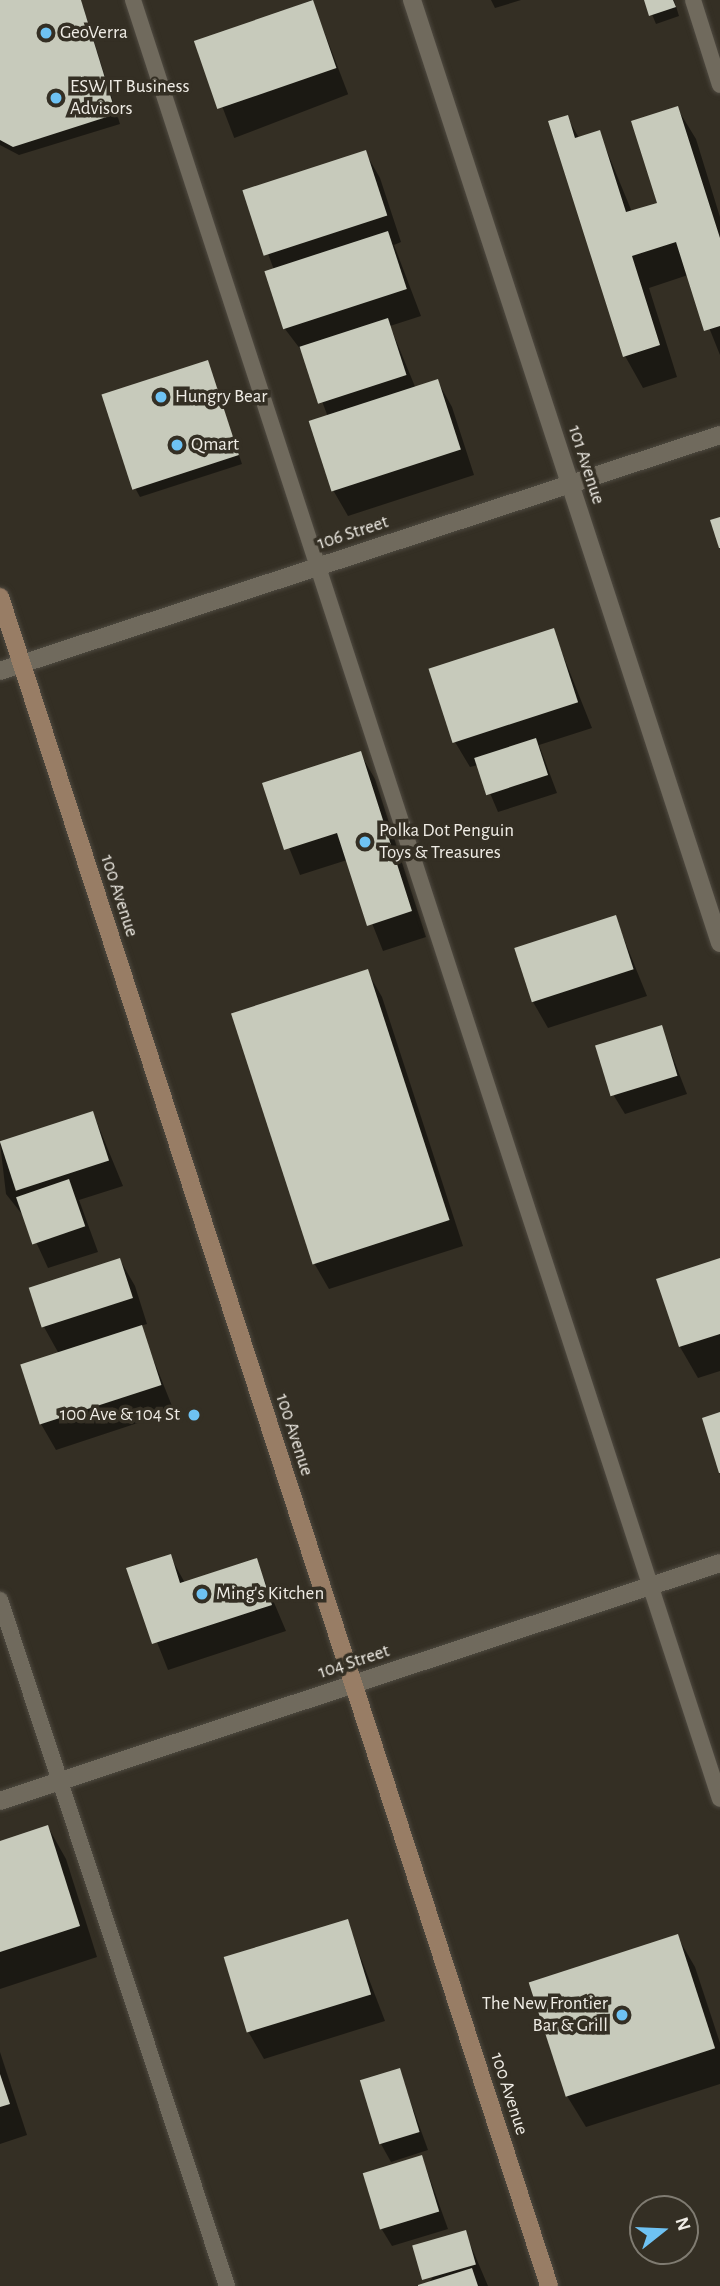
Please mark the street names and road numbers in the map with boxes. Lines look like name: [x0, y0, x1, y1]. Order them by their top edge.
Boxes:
street label: 101 Avenue: [563, 423, 609, 507]
street label: 106 Street: [315, 511, 391, 555]
street label: 100 Avenue: [95, 852, 143, 940]
street label: 100 Avenue: [270, 1391, 318, 1479]
street label: 104 Street: [315, 1640, 393, 1684]
street label: 100 Avenue: [485, 2050, 533, 2138]

